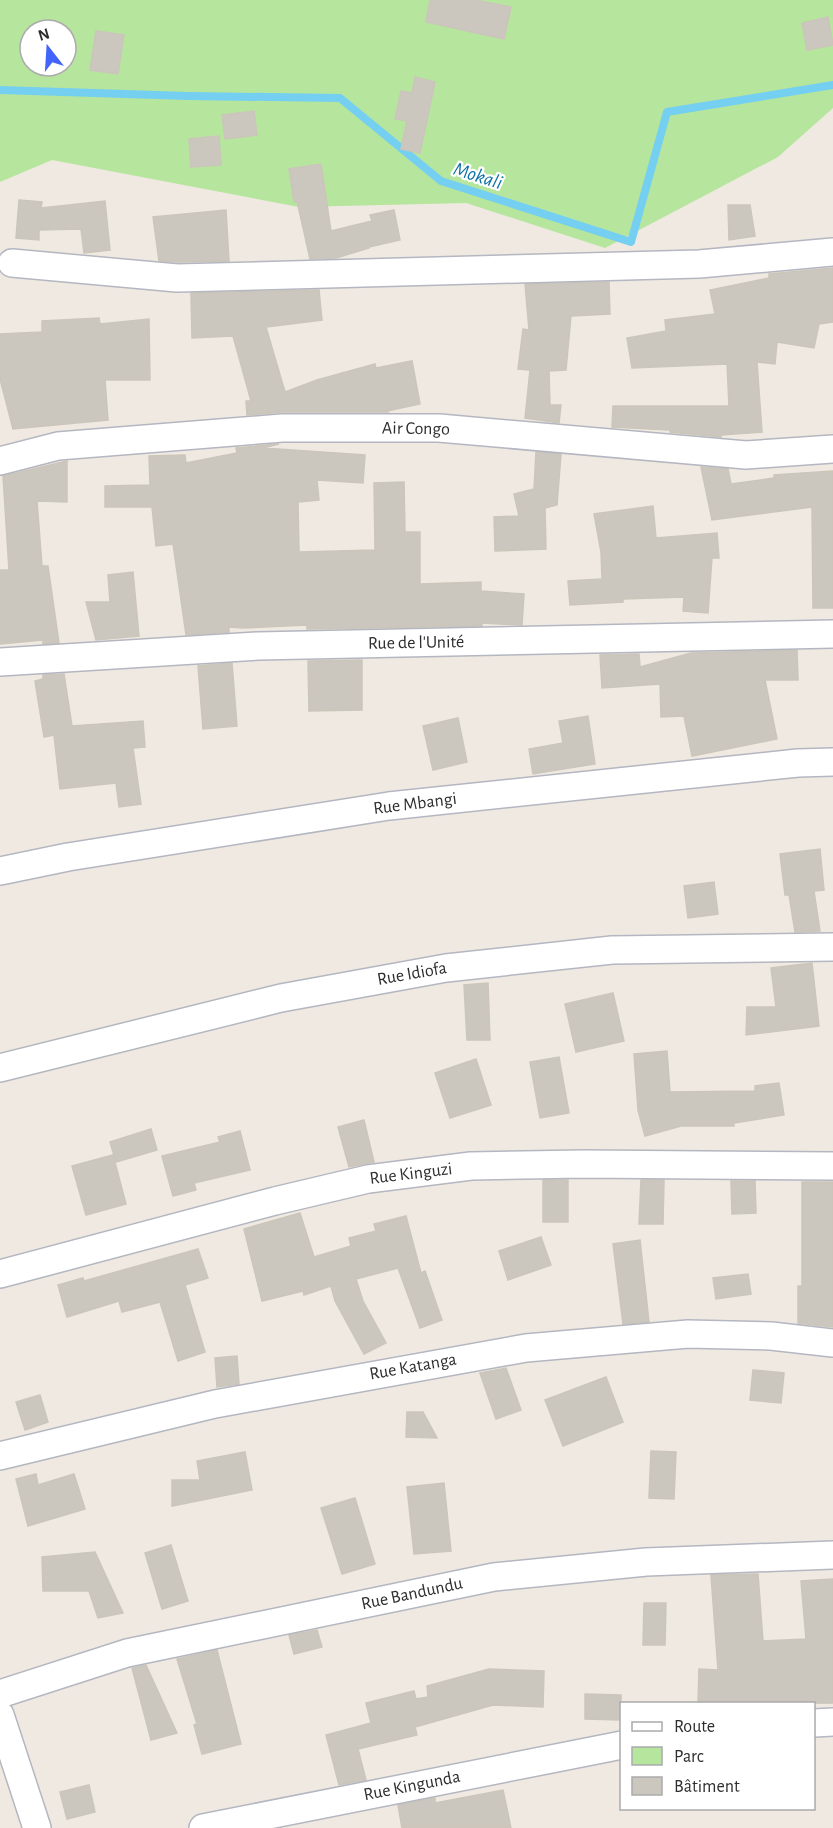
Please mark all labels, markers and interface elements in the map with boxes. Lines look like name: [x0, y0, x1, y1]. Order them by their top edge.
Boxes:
north arrow: [18, 18, 78, 78]
text: N: [36, 25, 52, 44]
water label: Mokali: [451, 159, 505, 193]
street label: Air Congo: [382, 419, 450, 439]
street label: Rue de l'Unité: [368, 633, 464, 653]
street label: Rue Mbangi: [372, 790, 458, 818]
street label: Rue Idiofa: [376, 959, 448, 989]
street label: Rue Kinguzi: [369, 1160, 453, 1188]
street label: Rue Katanga: [368, 1350, 458, 1384]
street label: Rue Bandundu: [360, 1574, 464, 1614]
legend: [620, 1702, 815, 1810]
text: Route: [674, 1718, 715, 1736]
text: Parc: [674, 1748, 704, 1766]
street label: Rue Kingunda: [362, 1768, 462, 1804]
text: Bâtiment: [674, 1778, 740, 1796]

